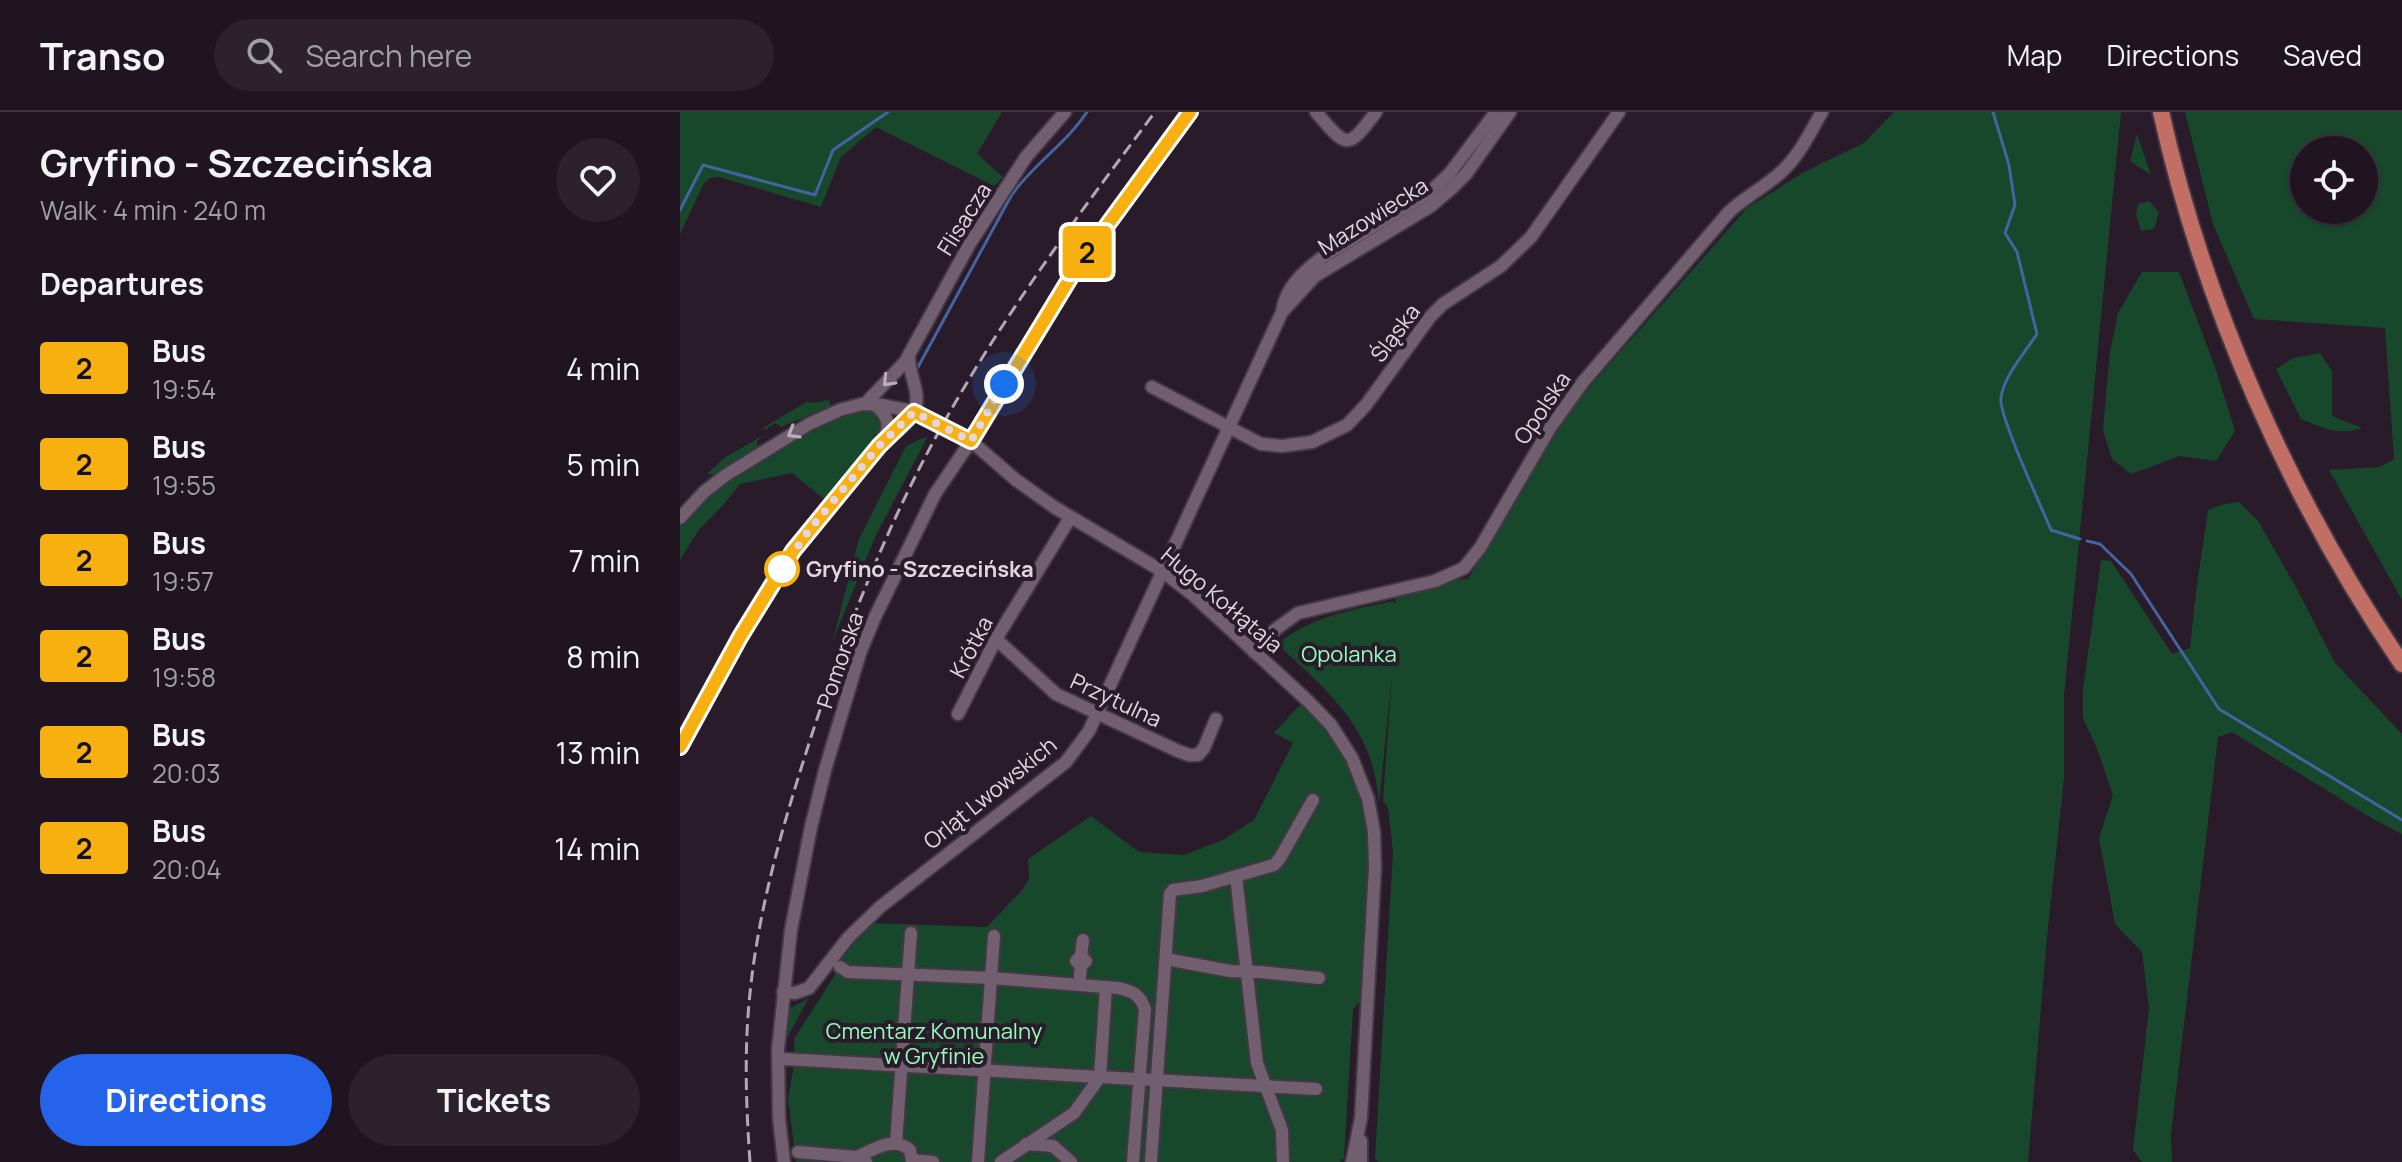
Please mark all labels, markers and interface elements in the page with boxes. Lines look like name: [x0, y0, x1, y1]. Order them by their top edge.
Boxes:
search box: [214, 19, 774, 91]
text: Transo: [40, 29, 166, 81]
icon: search: [242, 33, 286, 77]
text: Search here: [306, 35, 472, 76]
text: Map: [2007, 36, 2062, 74]
text: Directions: [2106, 36, 2239, 74]
text: Saved: [2283, 36, 2362, 74]
text: Gryfino - Szczecińska: [40, 136, 433, 188]
map controls: [2290, 136, 2378, 224]
button: locate: [2290, 136, 2378, 224]
button: heart: [556, 138, 640, 222]
street label: Mazowiecka: [1312, 170, 1434, 262]
street label: Flisacza: [930, 177, 998, 261]
text: Walk · 4 min · 240 m: [40, 192, 266, 228]
line badge: 2: [1061, 226, 1113, 278]
text: 2: [1079, 233, 1095, 271]
text: Departures: [40, 263, 204, 304]
street label: Śląska: [1363, 298, 1427, 368]
text: Bus: [152, 330, 206, 371]
text: 4 min: [566, 348, 640, 389]
text: 2: [76, 349, 92, 387]
your location: [984, 364, 1024, 404]
street label: Opolska: [1507, 366, 1577, 450]
text: 19:54: [152, 371, 216, 407]
one-way arrow: [882, 372, 897, 386]
one-way arrow: [787, 423, 802, 439]
text: Bus: [152, 426, 206, 467]
text: 5 min: [566, 444, 640, 485]
text: 2: [76, 445, 92, 483]
text: 19:55: [152, 467, 216, 503]
text: Bus: [152, 522, 206, 563]
text: 7 min: [569, 540, 640, 581]
street label: Hugo Kołłątaja: [1155, 540, 1289, 660]
text: 2: [76, 541, 92, 579]
marker: Gryfino - Szczecińska: [765, 552, 799, 586]
place label: Gryfino - Szczecińska: [806, 554, 1034, 584]
text: 19:57: [152, 563, 214, 599]
street label: Pomorska: [810, 608, 870, 712]
street label: Krótka: [942, 611, 1000, 683]
text: Bus: [152, 618, 206, 659]
text: 8 min: [566, 636, 640, 677]
text: 2: [76, 637, 92, 675]
park label: Opolanka: [1301, 639, 1397, 669]
text: 19:58: [152, 659, 216, 695]
street label: Przytulna: [1066, 666, 1166, 734]
text: Bus: [152, 714, 206, 755]
street label: Orląt Lwowskich: [917, 730, 1063, 856]
text: 13 min: [555, 732, 640, 773]
text: 2: [76, 733, 92, 771]
text: 20:03: [152, 755, 221, 791]
text: Bus: [152, 810, 206, 851]
text: 14 min: [554, 828, 640, 869]
text: 2: [76, 829, 92, 867]
text: 20:04: [152, 851, 222, 887]
park label: Cmentarz Komunalny w Gryfinie: [826, 1016, 1043, 1071]
button: Directions: [40, 1054, 332, 1146]
button: Tickets: [348, 1054, 640, 1146]

